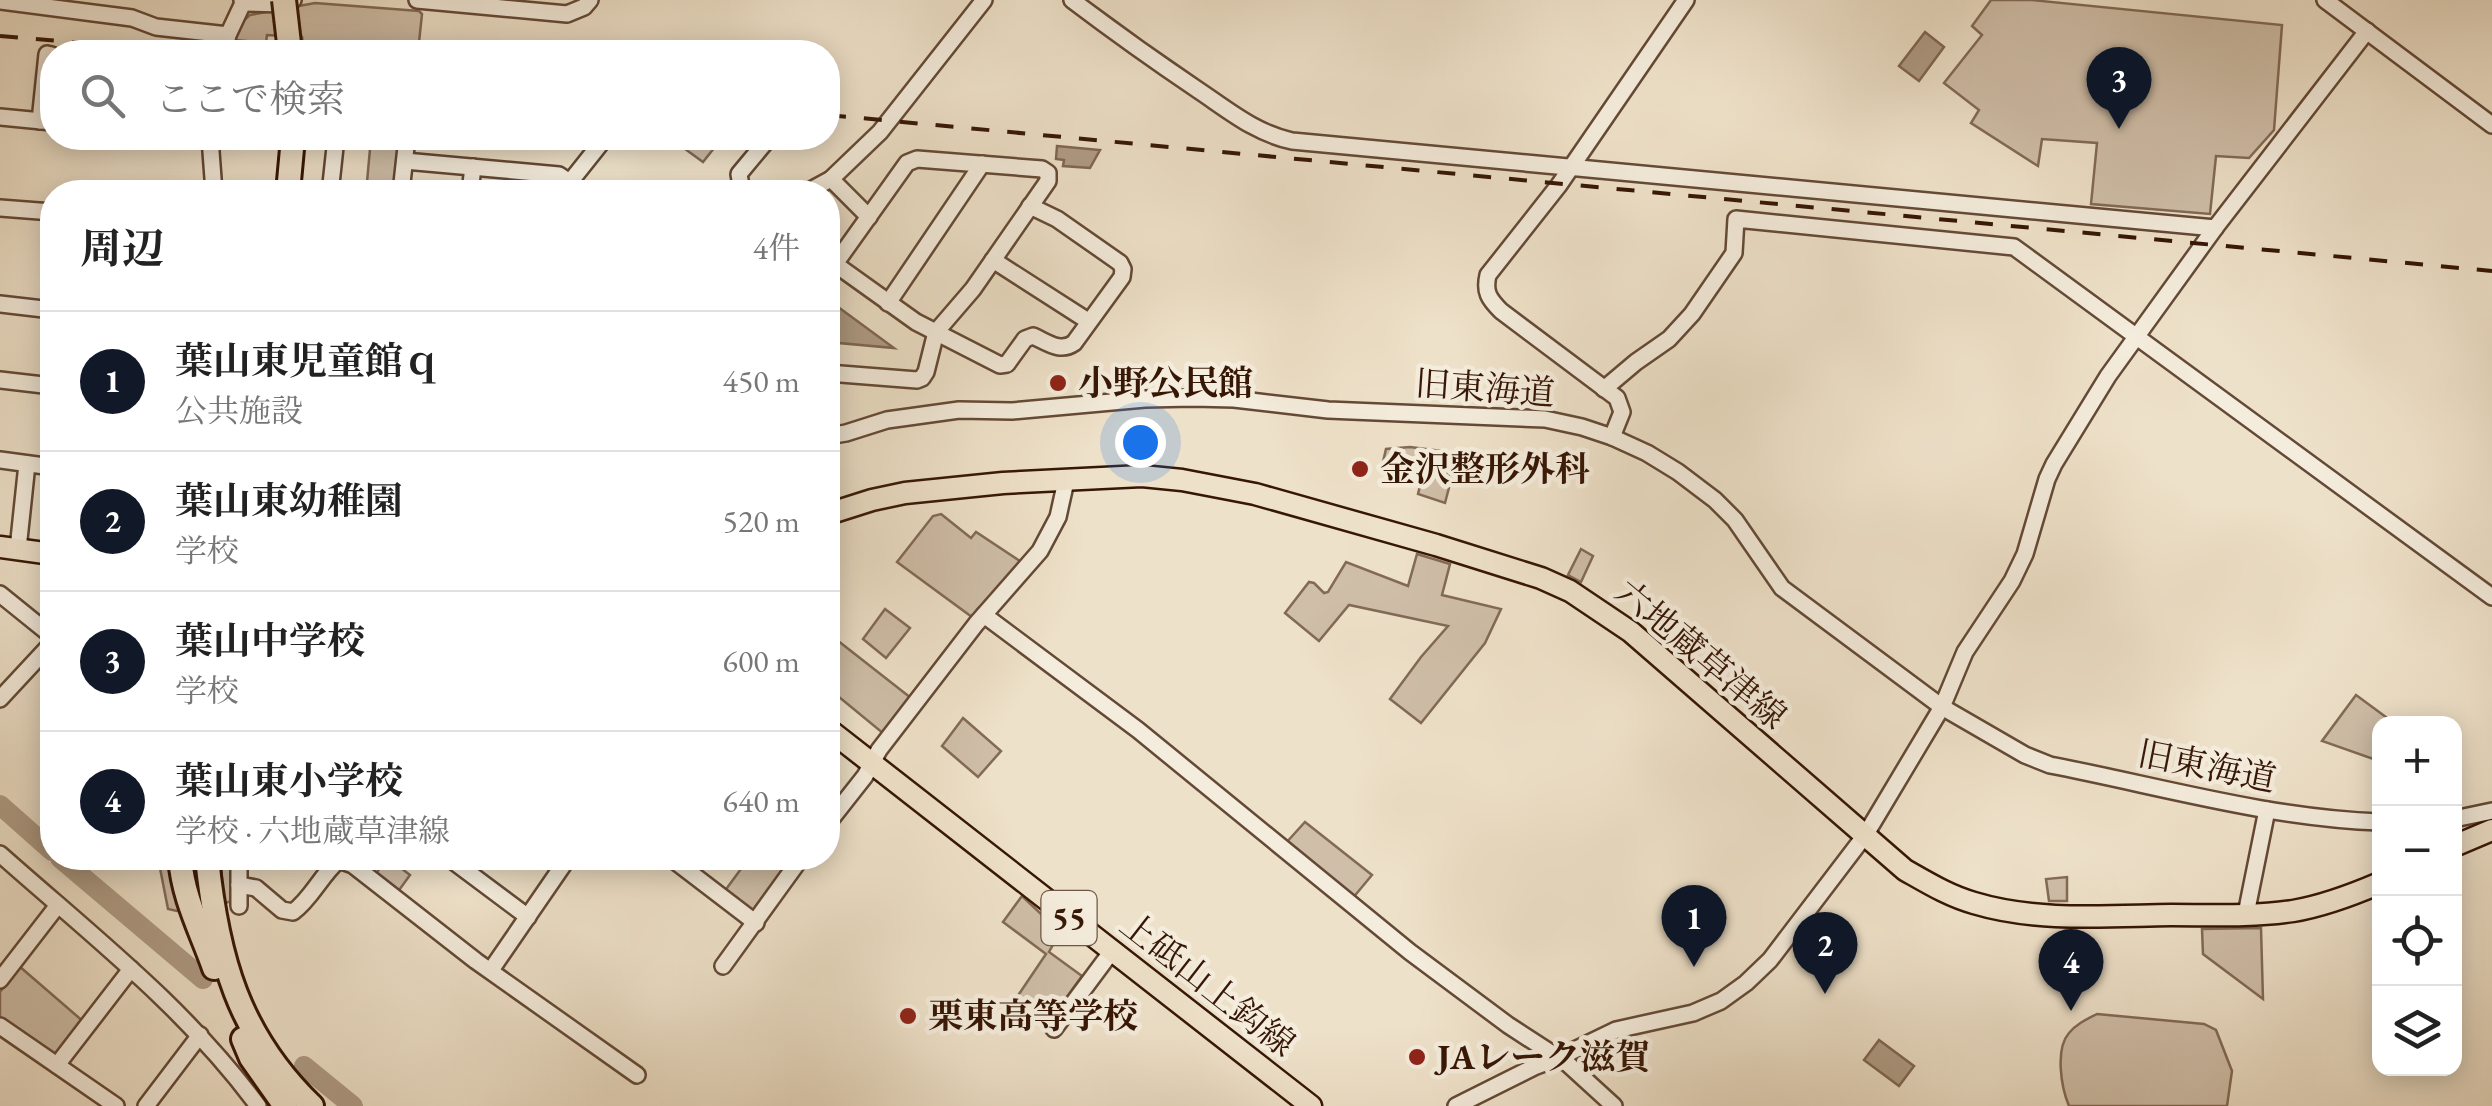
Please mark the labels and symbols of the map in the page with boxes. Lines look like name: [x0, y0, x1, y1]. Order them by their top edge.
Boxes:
pin: 3: [2086, 46, 2152, 129]
place label: 小野公民館: [1078, 360, 1253, 405]
street label: 旧東海道: [1414, 360, 1556, 415]
marker: 小野公民館: [1047, 372, 1069, 394]
your location: [1115, 417, 1166, 468]
place label: 金沢整形外科: [1380, 446, 1590, 491]
marker: 金沢整形外科: [1349, 458, 1371, 480]
street label: 六地蔵草津線: [1606, 569, 1796, 738]
street label: 旧東海道: [2134, 730, 2280, 801]
pin: 1: [1662, 884, 1726, 967]
road number: 55: [1042, 891, 1096, 945]
street label: 上砥山上鈎線: [1112, 901, 1305, 1066]
pin: 2: [1792, 912, 1858, 994]
pin: 4: [2038, 928, 2104, 1011]
place label: 栗東高等学校: [928, 993, 1138, 1038]
marker: 栗東高等学校: [897, 1005, 919, 1027]
place label: JAレーク滋賀: [1434, 1034, 1650, 1079]
marker: JAレーク滋賀: [1406, 1046, 1428, 1068]

